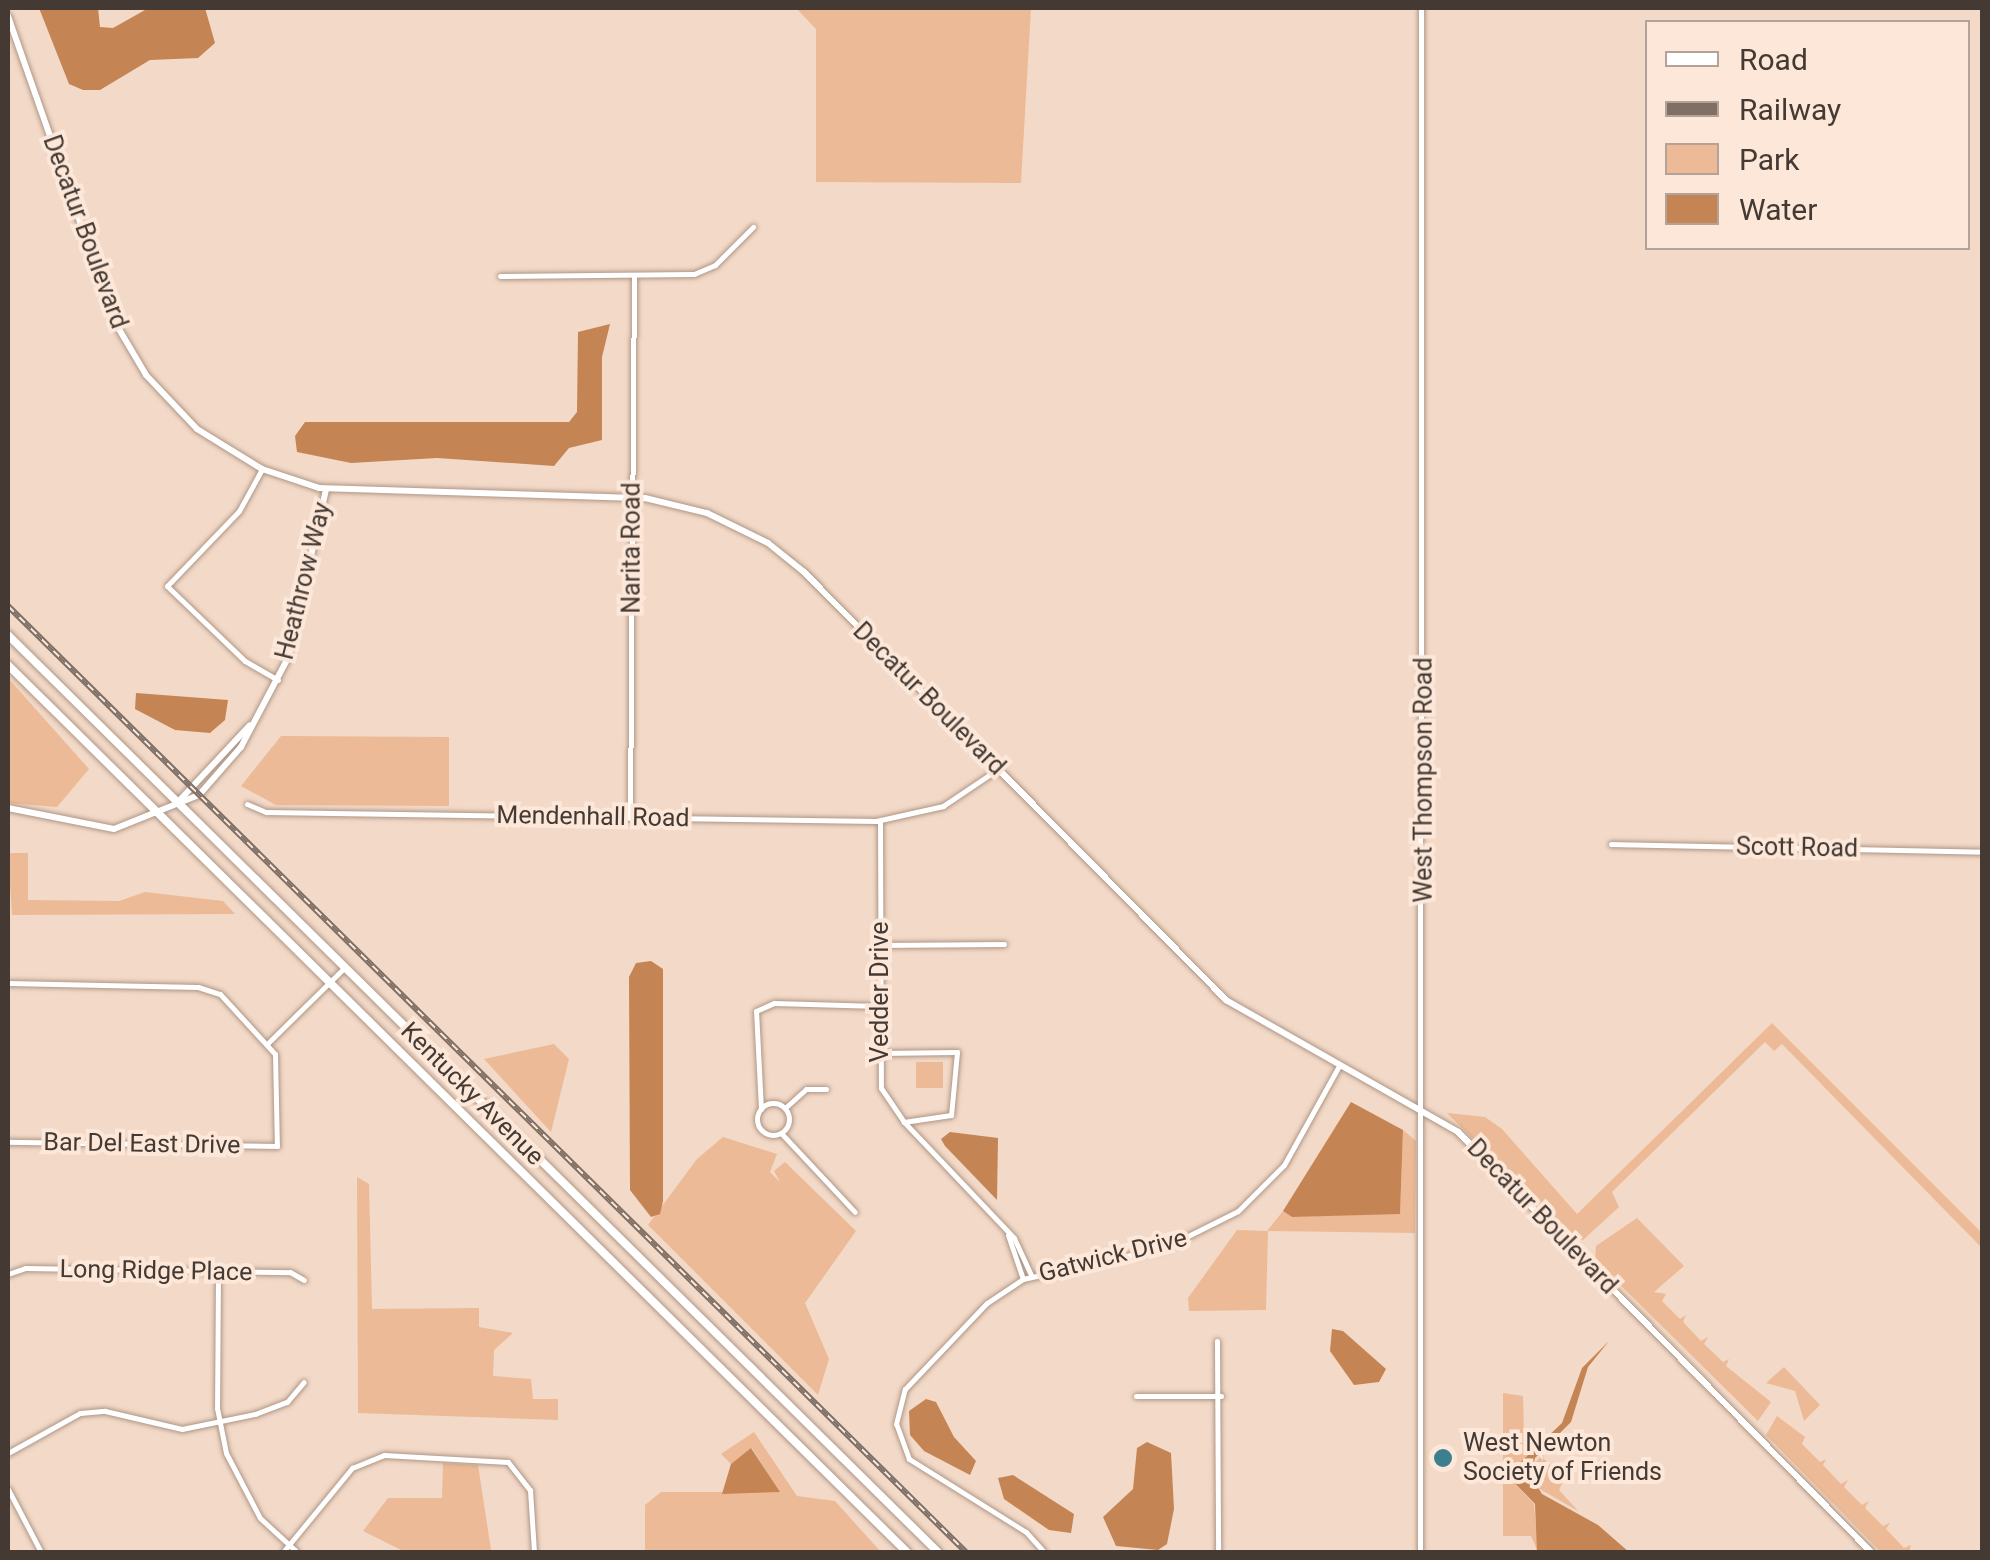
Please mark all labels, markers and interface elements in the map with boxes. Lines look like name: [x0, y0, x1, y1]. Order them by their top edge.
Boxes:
legend: [1645, 20, 1970, 250]
text: Road: [1739, 42, 1808, 77]
text: Railway: [1739, 92, 1841, 127]
street label: Decatur Boulevard: [36, 131, 134, 333]
text: Park: [1739, 142, 1799, 177]
text: Water: [1739, 192, 1817, 227]
street label: Narita Road: [617, 482, 647, 614]
street label: Heathrow Way: [270, 499, 338, 663]
street label: Decatur Boulevard: [846, 616, 1012, 782]
street label: West Thompson Road: [1409, 657, 1439, 903]
street label: Mendenhall Road: [496, 800, 690, 834]
street label: Scott Road: [1736, 832, 1858, 864]
street label: Vedder Drive: [865, 922, 895, 1062]
street label: Kentucky Avenue: [394, 1016, 550, 1172]
street label: Bar Del East Drive: [43, 1127, 241, 1161]
street label: Decatur Boulevard: [1460, 1133, 1624, 1301]
street label: Gatwick Drive: [1036, 1223, 1190, 1289]
street label: Long Ridge Place: [59, 1254, 253, 1288]
place label: West Newton Society of Friends: [1463, 1429, 1662, 1488]
marker: West Newton Society of Friends: [1432, 1447, 1454, 1469]

